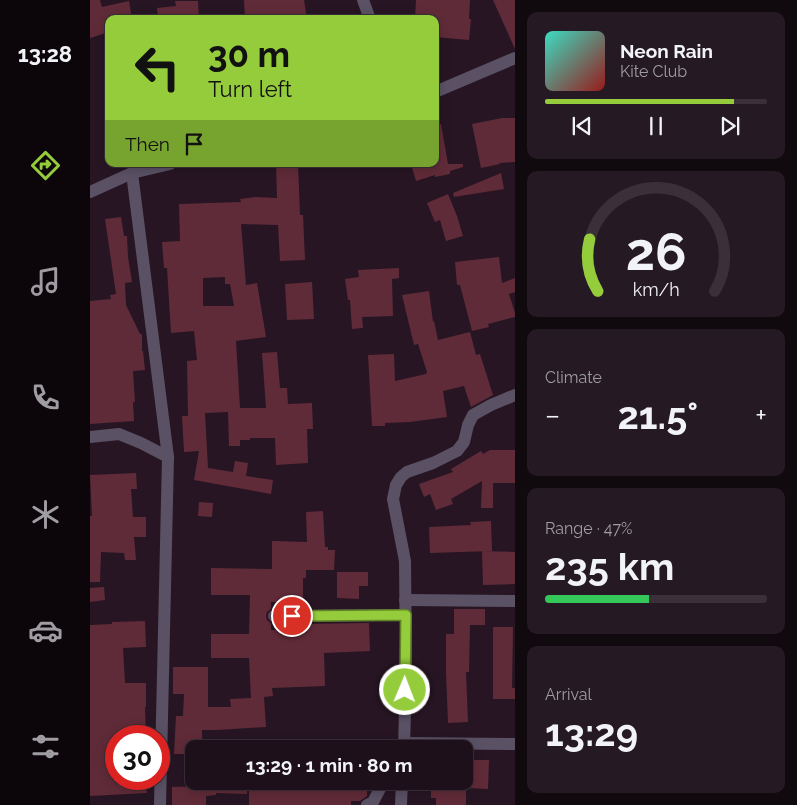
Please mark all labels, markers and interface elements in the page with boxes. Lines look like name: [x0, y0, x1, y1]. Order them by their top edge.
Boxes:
text: 30 m: [208, 34, 290, 75]
icon: left: [125, 35, 190, 100]
text: Neon Rain: [620, 40, 713, 62]
text: 13:28: [18, 41, 72, 67]
text: Kite Club: [620, 62, 687, 81]
text: Turn left: [208, 76, 292, 102]
icon: previous: [568, 112, 596, 140]
icon: pause: [642, 112, 670, 140]
icon: next: [716, 112, 744, 140]
icon: arrive: [180, 130, 208, 158]
text: Then: [125, 133, 170, 155]
icon: directions: [28, 148, 63, 183]
text: 26: [626, 221, 686, 282]
icon: music: [28, 264, 63, 299]
text: km/h: [632, 279, 680, 300]
text: Climate: [545, 368, 602, 387]
icon: phone: [28, 380, 63, 415]
text: 21.5°: [617, 393, 698, 438]
text: −: [545, 399, 560, 432]
text: +: [755, 399, 767, 432]
icon: climate: [28, 497, 63, 532]
text: Range · 47%: [545, 519, 632, 538]
text: 235 km: [545, 544, 674, 589]
pin: [271, 595, 313, 637]
icon: arrive: [278, 602, 306, 630]
icon: car: [28, 613, 63, 648]
position arrow: [378, 663, 430, 715]
text: Arrival: [545, 685, 592, 704]
text: 13:29: [545, 710, 638, 755]
speed limit sign: 30: [105, 725, 170, 790]
icon: filters: [28, 729, 63, 764]
text: 13:29 · 1 min · 80 m: [246, 754, 412, 776]

